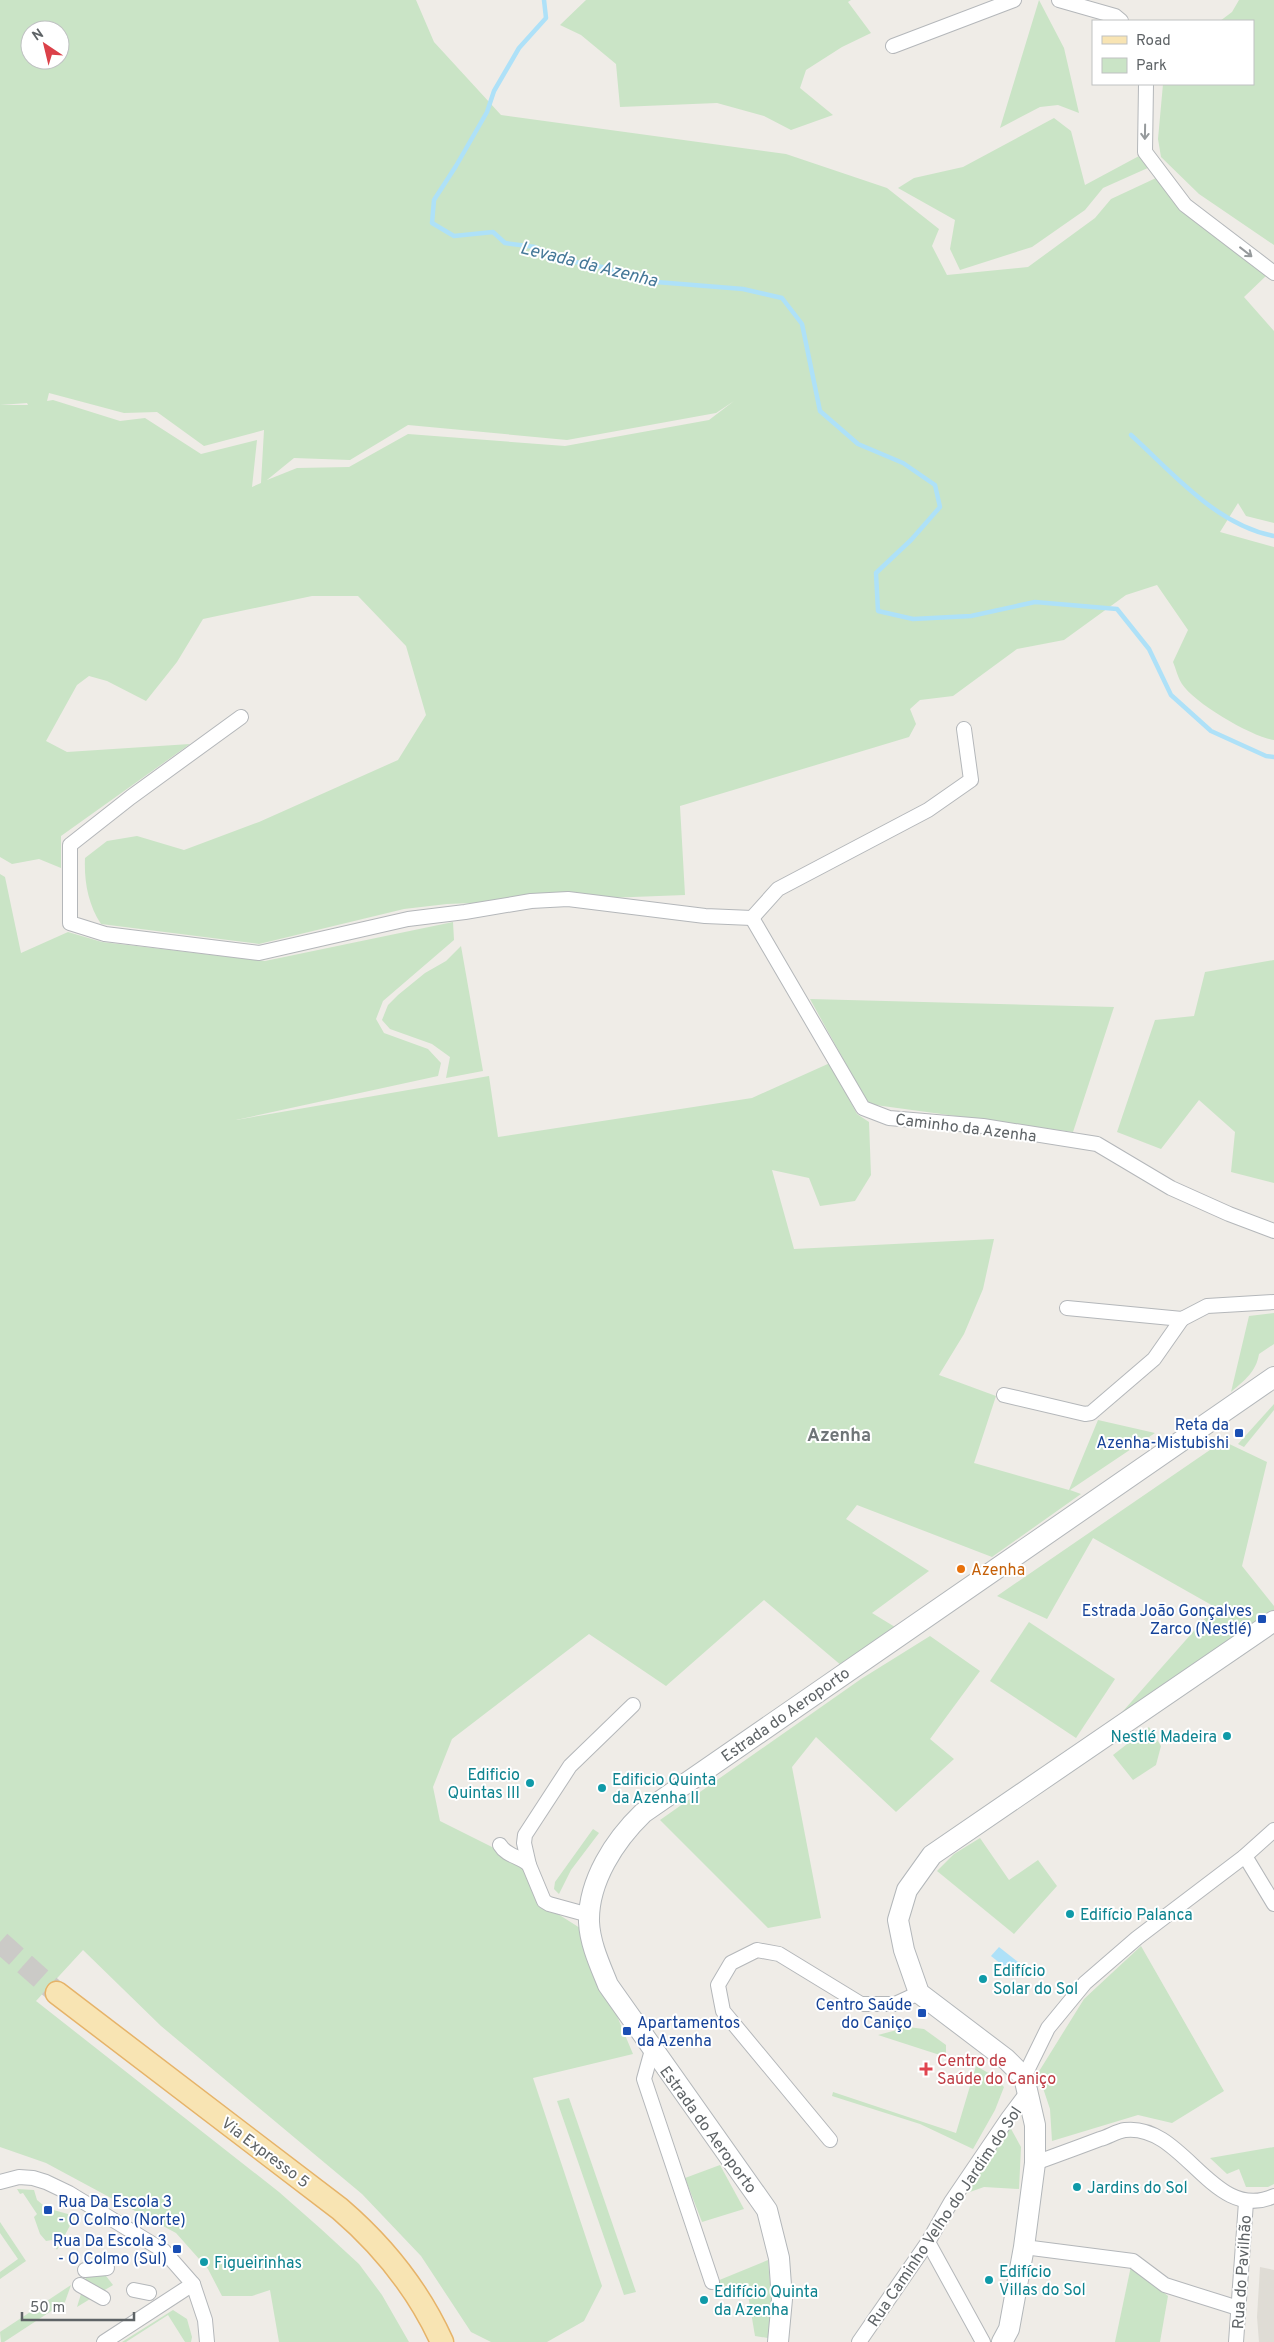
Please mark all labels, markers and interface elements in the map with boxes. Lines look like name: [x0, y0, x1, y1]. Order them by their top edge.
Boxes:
north arrow: [20, 20, 70, 70]
legend: [1092, 20, 1254, 85]
text: N: [29, 26, 47, 45]
text: Road: [1136, 32, 1171, 51]
text: Park: [1136, 57, 1167, 76]
one-way arrow: [1140, 124, 1150, 140]
water label: Levada da Azenha: [518, 237, 660, 294]
one-way arrow: [1239, 246, 1252, 257]
street label: Caminho da Azenha: [894, 1110, 1038, 1148]
place label: Reta da Azenha-Mistubishi: [1096, 1416, 1229, 1454]
district label: Azenha: [807, 1425, 871, 1448]
marker: Reta da Azenha-Mistubishi: [1233, 1427, 1245, 1439]
place label: Azenha: [971, 1561, 1025, 1581]
marker: Azenha: [955, 1563, 967, 1575]
place label: Estrada João Gonçalves Zarco (Nestlé): [1082, 1602, 1252, 1640]
marker: Estrada João Gonçalves Zarco (Nestlé): [1256, 1613, 1268, 1625]
street label: Estrada do Aeroporto: [718, 1664, 854, 1768]
place label: Nestlé Madeira: [1111, 1728, 1217, 1748]
marker: Nestlé Madeira: [1221, 1730, 1233, 1742]
place label: Edificio Quintas III: [447, 1766, 520, 1804]
place label: Edificio Quinta da Azenha II: [612, 1771, 716, 1809]
marker: Edificio Quintas III: [524, 1777, 536, 1789]
marker: Edificio Quinta da Azenha II: [596, 1782, 608, 1794]
place label: Edifício Palanca: [1080, 1906, 1193, 1926]
marker: Edifício Palanca: [1064, 1908, 1076, 1920]
place label: Edifício Solar do Sol: [993, 1962, 1078, 2000]
marker: Edifício Solar do Sol: [977, 1973, 989, 1985]
place label: Centro Saúde do Caniço: [816, 1996, 912, 2034]
marker: Centro Saúde do Caniço: [916, 2007, 928, 2019]
place label: Apartamentos da Azenha: [637, 2014, 740, 2052]
marker: Apartamentos da Azenha: [621, 2025, 633, 2037]
place label: Centro de Saúde do Caniço: [937, 2052, 1056, 2090]
marker: Centro de Saúde do Caniço: [919, 2062, 933, 2076]
street label: Estrada do Aeroporto: [655, 2063, 760, 2198]
street label: Rua Caminho Velho do Jardim do Sol: [864, 2103, 1027, 2331]
street label: Via Expresso 5: [217, 2114, 313, 2193]
place label: Jardins do Sol: [1087, 2179, 1188, 2199]
marker: Jardins do Sol: [1071, 2181, 1083, 2193]
place label: Rua Da Escola 3 - O Colmo (Norte): [58, 2193, 186, 2231]
marker: Rua Da Escola 3 - O Colmo (Norte): [42, 2204, 54, 2216]
street label: Rua do Pavilhão: [1229, 2214, 1257, 2330]
place label: Rua Da Escola 3 - O Colmo (Sul): [53, 2232, 167, 2270]
marker: Rua Da Escola 3 - O Colmo (Sul): [171, 2243, 183, 2255]
place label: Figueirinhas: [214, 2254, 302, 2274]
marker: Figueirinhas: [198, 2256, 210, 2268]
place label: Edifício Villas do Sol: [999, 2263, 1086, 2301]
marker: Edifício Villas do Sol: [983, 2274, 995, 2286]
place label: Edifício Quinta da Azenha: [714, 2283, 818, 2321]
scale bar: [22, 2290, 135, 2322]
marker: Edifício Quinta da Azenha: [698, 2294, 710, 2306]
text: 50 m: [30, 2299, 65, 2318]

